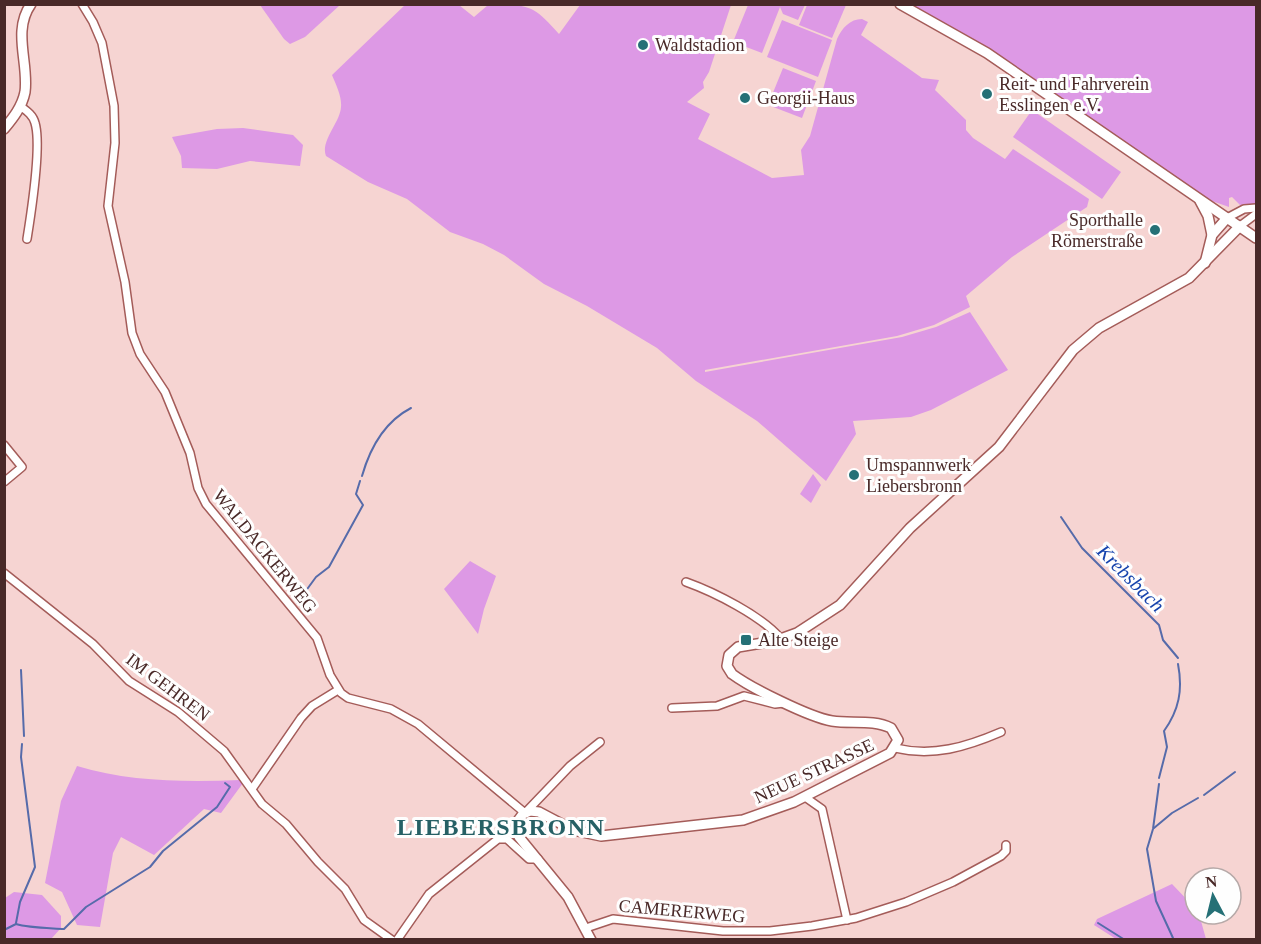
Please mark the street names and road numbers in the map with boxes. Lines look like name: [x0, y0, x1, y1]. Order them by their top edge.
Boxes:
street label: WALDACKERWEG: [209, 485, 321, 617]
street label: IM GEHREN: [122, 649, 214, 725]
street label: NEUE STRASSE: [751, 735, 877, 807]
street label: CAMERERWEG: [618, 896, 746, 926]

